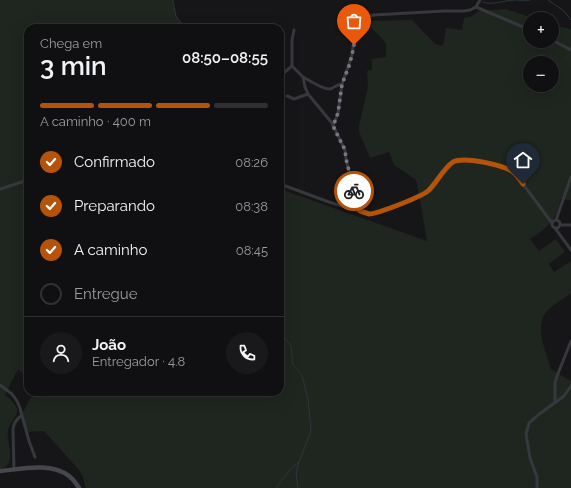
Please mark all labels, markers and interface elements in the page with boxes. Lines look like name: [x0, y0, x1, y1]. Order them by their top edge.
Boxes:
pin: [337, 4, 371, 45]
icon: bag: [343, 10, 365, 32]
map controls: [523, 12, 559, 92]
button: +: [523, 12, 559, 48]
text: Chega em: [40, 36, 102, 51]
text: 08:50–08:55: [182, 49, 268, 67]
text: 3 min: [40, 51, 107, 81]
button: −: [523, 56, 559, 92]
text: A caminho · 400 m: [40, 114, 151, 129]
pin: [506, 143, 540, 184]
icon: home: [512, 149, 534, 171]
icon: check: [40, 151, 62, 173]
text: Confirmado: [74, 153, 155, 171]
text: 08:26: [235, 155, 268, 170]
courier: [334, 171, 374, 211]
icon: bike: [343, 180, 365, 202]
icon: check: [40, 195, 62, 217]
text: Preparando: [74, 197, 155, 215]
text: 08:38: [235, 199, 268, 214]
icon: check: [40, 239, 62, 261]
text: A caminho: [74, 241, 147, 259]
text: 08:45: [236, 243, 268, 258]
text: Entregue: [74, 285, 138, 303]
button: person: [40, 332, 82, 374]
button: phone: [226, 332, 268, 374]
text: João: [92, 336, 126, 354]
text: Entregador · 4.8: [92, 354, 185, 369]

